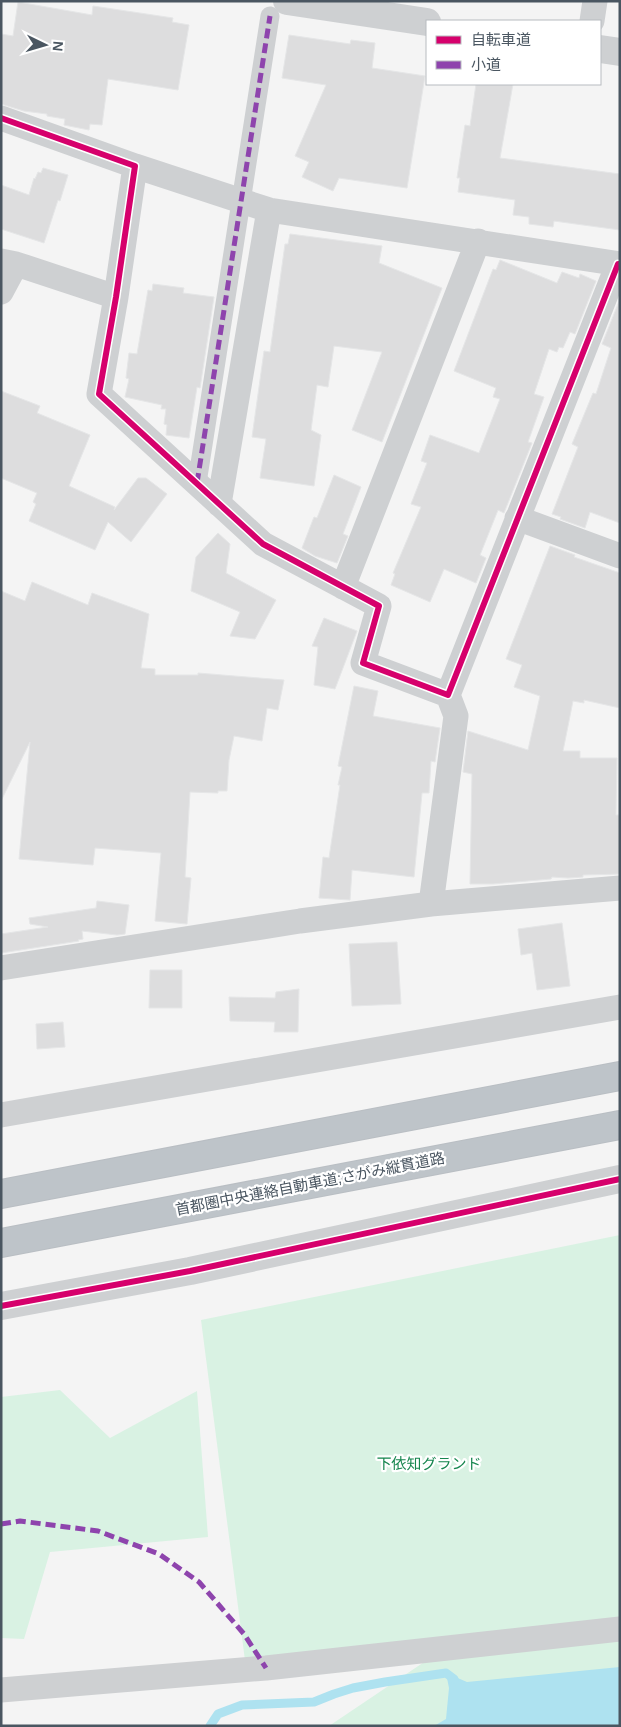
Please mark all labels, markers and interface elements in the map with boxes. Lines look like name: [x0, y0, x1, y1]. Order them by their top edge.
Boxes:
north arrow: [20, 20, 70, 70]
legend: [426, 20, 601, 85]
text: 自転車道: [471, 31, 531, 48]
text: N: [50, 40, 66, 52]
text: 小道: [471, 56, 501, 73]
street label: 首都圏中央連絡自動車道;さがみ縦貫道路: [174, 1149, 446, 1218]
park label: 下依知グランド: [376, 1455, 482, 1472]

